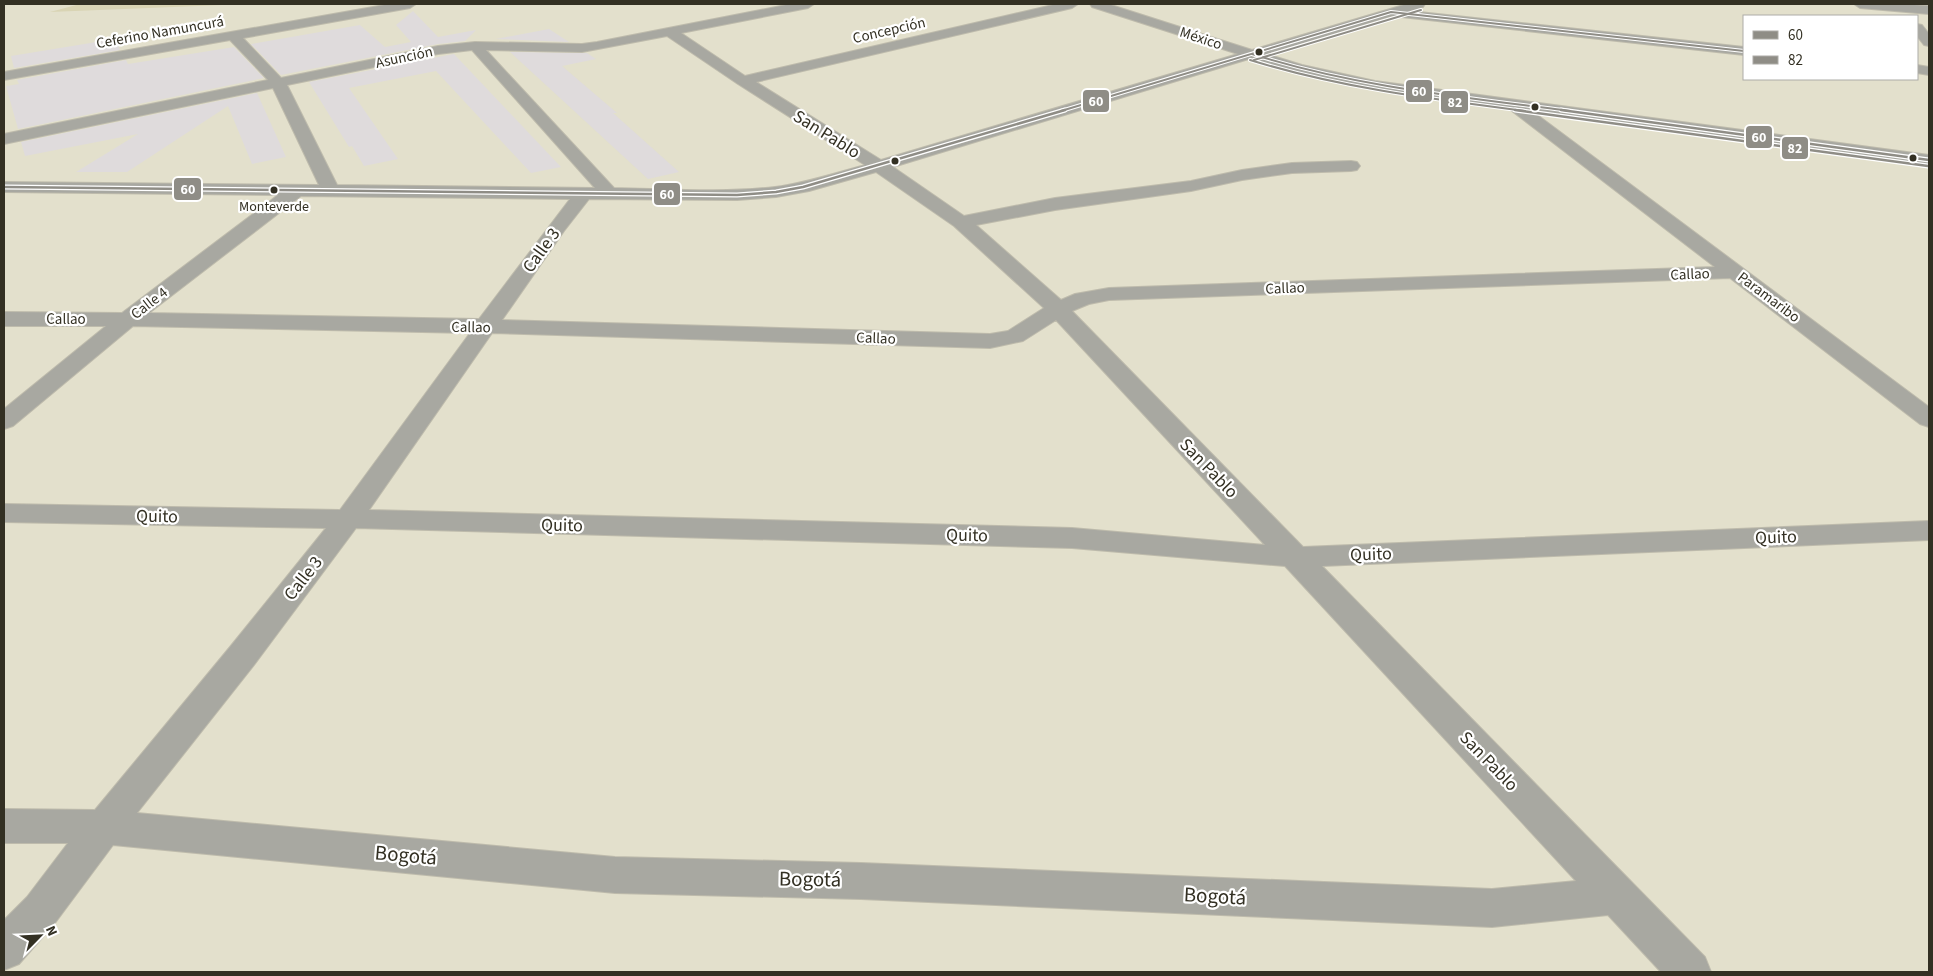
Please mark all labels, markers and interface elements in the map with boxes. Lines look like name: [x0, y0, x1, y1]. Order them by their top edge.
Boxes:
street label: Ceferino Namuncurá: [95, 11, 226, 54]
street label: Concepción: [851, 12, 928, 49]
legend: [1743, 15, 1918, 80]
street label: México: [1177, 22, 1225, 55]
text: 60: [1788, 25, 1803, 46]
street label: Asunción: [374, 41, 435, 74]
unlabelled marker: [1254, 47, 1264, 57]
text: 82: [1788, 50, 1803, 71]
line badge: 60: [1405, 79, 1433, 103]
text: 60: [1412, 82, 1426, 102]
line badge: 60: [1082, 89, 1110, 113]
line badge: 82: [1440, 90, 1469, 114]
text: 60: [1089, 92, 1103, 112]
text: 82: [1448, 93, 1462, 113]
unlabelled marker: [1530, 102, 1540, 112]
street label: San Pablo: [788, 104, 865, 165]
line badge: 60: [1745, 125, 1773, 149]
text: 60: [1752, 128, 1766, 148]
line badge: 82: [1781, 136, 1809, 160]
text: 82: [1788, 139, 1802, 159]
unlabelled marker: [1908, 153, 1918, 163]
unlabelled marker: [890, 156, 900, 166]
line badge: 60: [173, 177, 202, 201]
text: 60: [181, 180, 195, 200]
line badge: 60: [653, 182, 681, 206]
marker: Monteverde: [269, 185, 279, 195]
text: 60: [660, 185, 674, 205]
place label: Monteverde: [239, 197, 309, 217]
street label: Calle 3: [517, 223, 566, 278]
street label: Callao: [1670, 263, 1710, 286]
street label: Paramaribo: [1733, 267, 1804, 328]
street label: Callao: [1265, 277, 1305, 300]
street label: Calle 4: [126, 282, 173, 324]
street label: Callao: [46, 309, 86, 330]
street label: Callao: [451, 317, 491, 338]
street label: Callao: [856, 327, 896, 350]
street label: San Pablo: [1174, 433, 1244, 504]
street label: Quito: [136, 504, 178, 529]
street label: Quito: [541, 513, 583, 538]
street label: Quito: [946, 523, 988, 548]
street label: Quito: [1755, 524, 1797, 551]
street label: Quito: [1350, 541, 1392, 568]
street label: Calle 3: [278, 551, 329, 606]
street label: San Pablo: [1454, 726, 1524, 797]
street label: Bogotá: [374, 837, 438, 873]
street label: Bogotá: [779, 863, 841, 895]
street label: Bogotá: [1183, 879, 1247, 913]
north arrow: [15, 911, 65, 961]
text: N: [40, 923, 62, 939]

